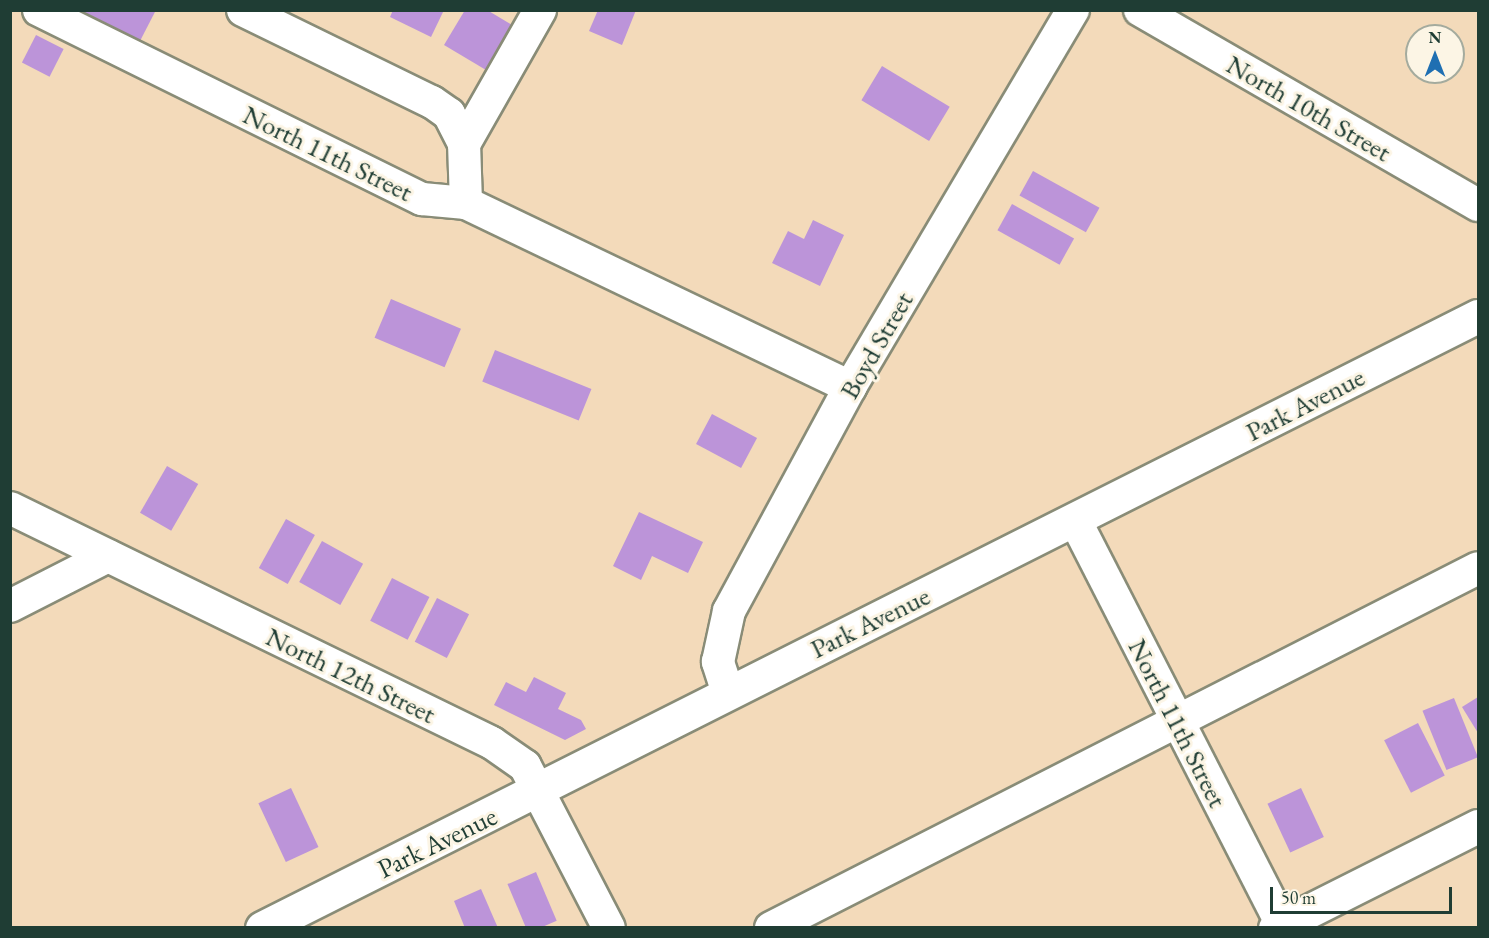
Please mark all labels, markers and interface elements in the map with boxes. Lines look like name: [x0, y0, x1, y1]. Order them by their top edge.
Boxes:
north arrow: [1405, 24, 1465, 84]
text: N: [1429, 27, 1441, 48]
street label: North 10th Street: [1221, 48, 1397, 168]
street label: North 11th Street: [238, 98, 418, 208]
street label: Boyd Street: [832, 286, 920, 404]
street label: Park Avenue: [1240, 360, 1370, 448]
street label: Park Avenue: [805, 579, 935, 665]
street label: North 12th Street: [261, 620, 441, 730]
street label: North 11th Street: [1122, 633, 1234, 813]
street label: Park Avenue: [372, 799, 502, 885]
scale bar: [1273, 875, 1454, 913]
text: 50 m: [1281, 886, 1316, 909]

